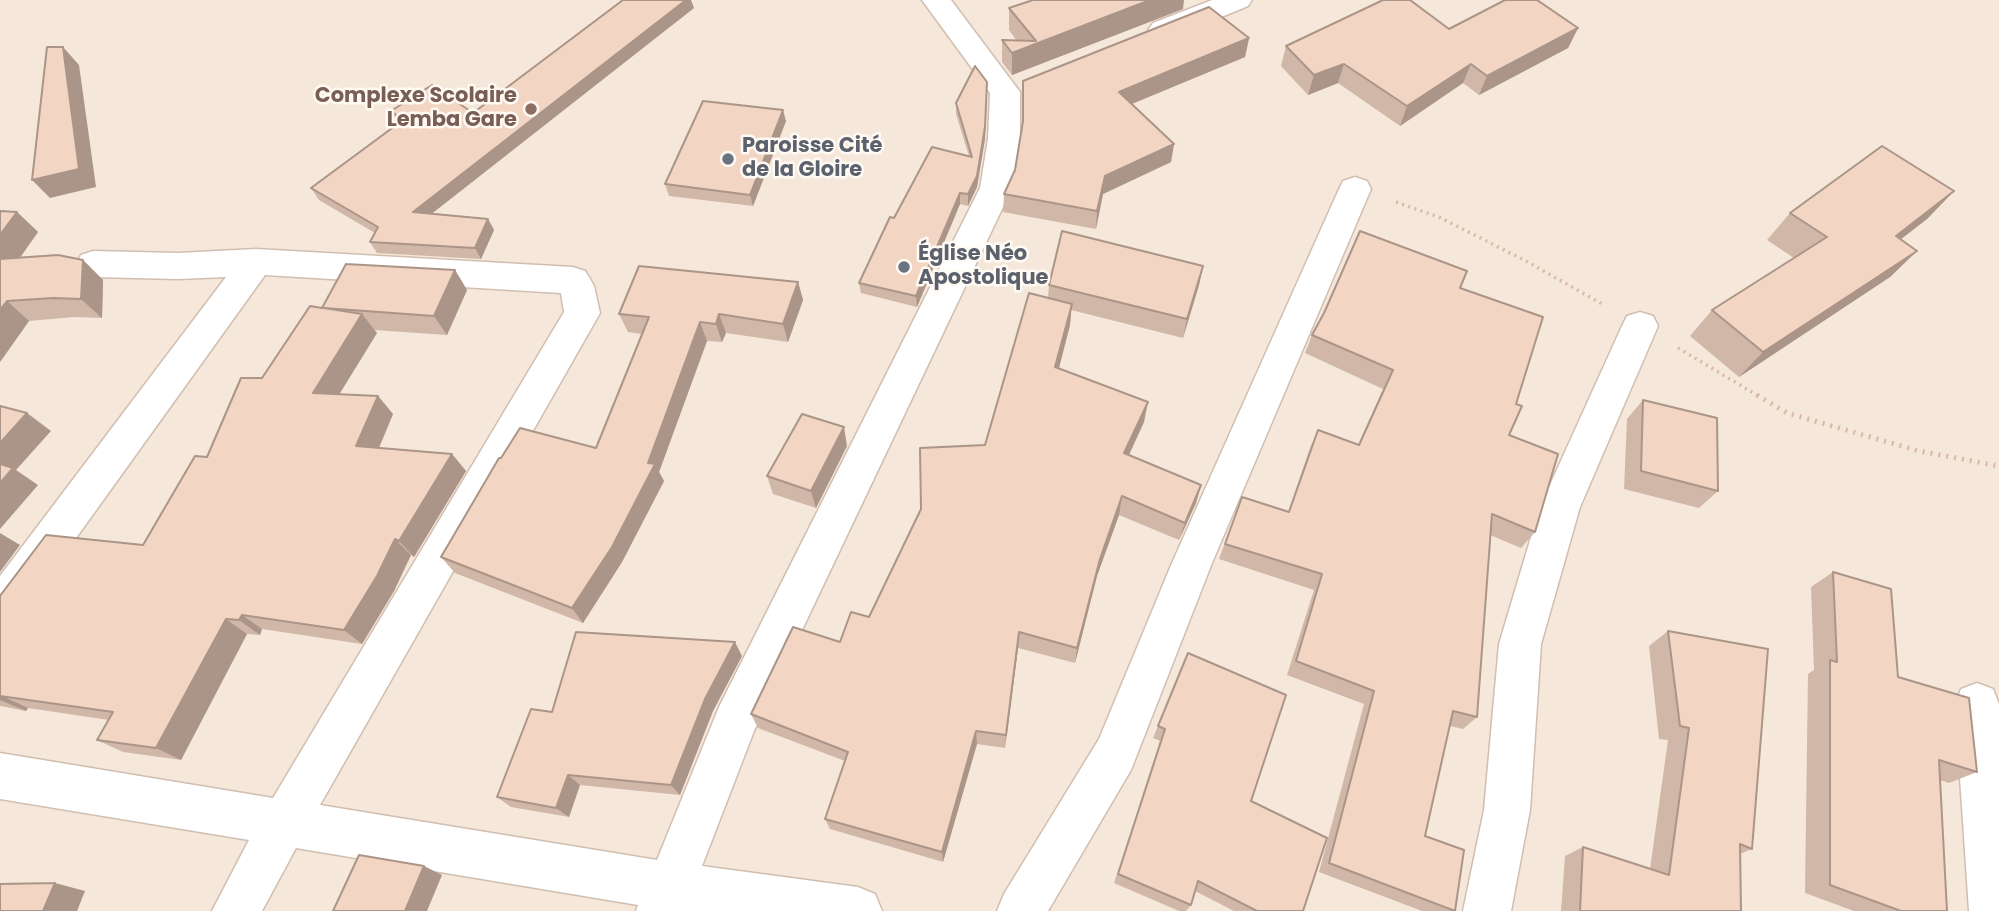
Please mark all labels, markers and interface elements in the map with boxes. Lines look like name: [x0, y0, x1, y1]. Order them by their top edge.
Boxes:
place label: Complexe Scolaire Lemba Gare: [315, 84, 517, 134]
marker: Complexe Scolaire Lemba Gare: [523, 101, 539, 117]
place label: Paroisse Cité de la Gloire: [742, 134, 882, 184]
marker: Paroisse Cité de la Gloire: [720, 151, 736, 167]
place label: Église Néo Apostolique: [918, 242, 1048, 292]
marker: Église Néo Apostolique: [896, 259, 912, 275]

